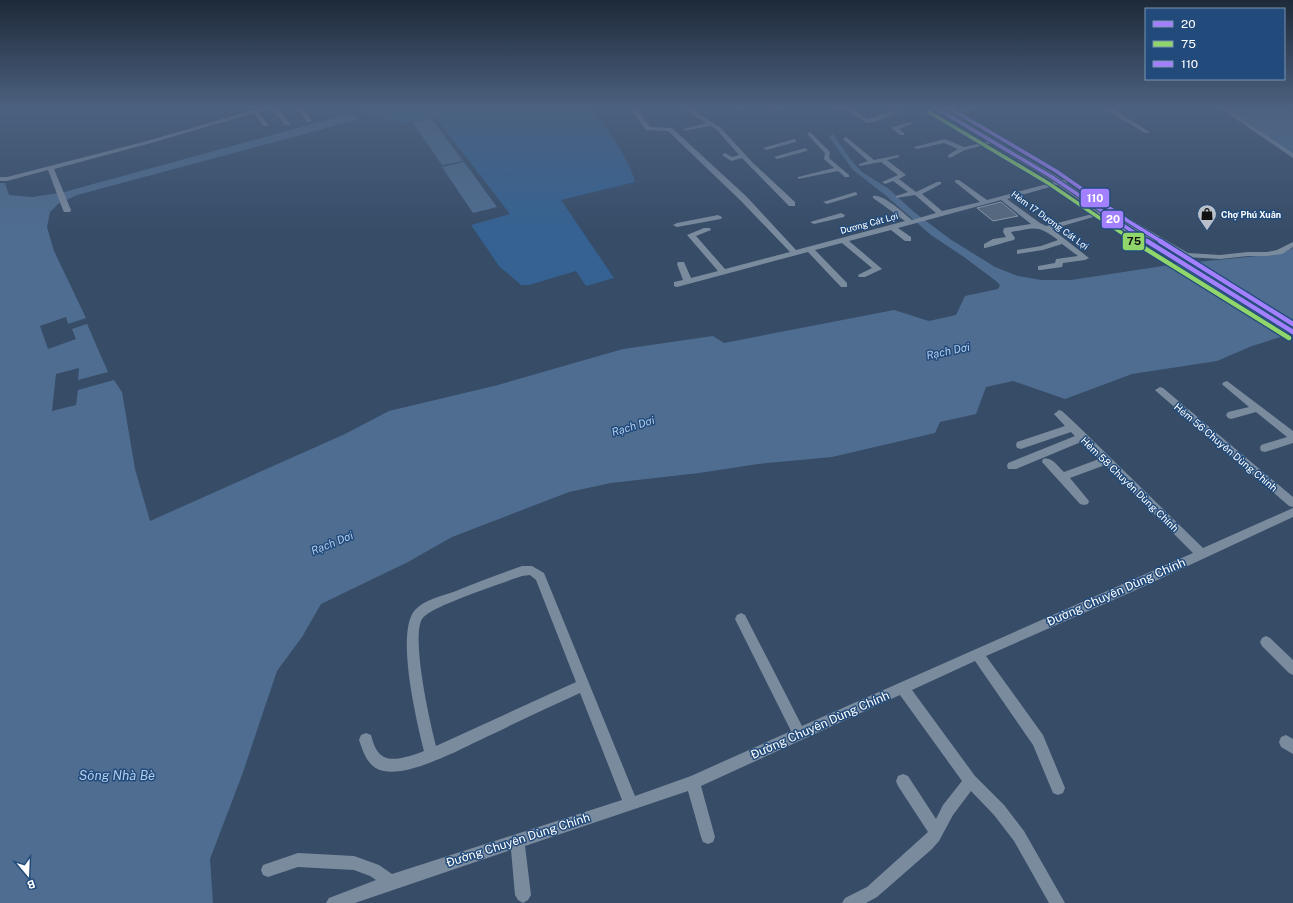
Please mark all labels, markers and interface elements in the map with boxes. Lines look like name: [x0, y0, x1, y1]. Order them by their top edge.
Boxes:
legend: [1145, 8, 1285, 80]
text: 20: [1181, 17, 1196, 31]
text: 75: [1181, 37, 1196, 51]
text: 110: [1181, 57, 1198, 71]
street label: Hẻm 17 Dương Cát Lợi: [1009, 188, 1091, 252]
line badge: 110: [1080, 188, 1110, 208]
text: 110: [1087, 192, 1103, 204]
shop icon: Chợ Phú Xuân: [1196, 203, 1218, 231]
place label: Chợ Phú Xuân: [1221, 209, 1281, 221]
street label: Dương Cát Lợi: [839, 210, 899, 236]
line badge: 20: [1101, 210, 1124, 229]
text: 20: [1106, 213, 1120, 225]
line badge: 75: [1122, 232, 1145, 251]
text: 75: [1127, 235, 1141, 247]
water label: Rạch Dơi: [925, 340, 971, 361]
street label: Hẻm 56 Chuyên Dùng Chính: [1172, 400, 1280, 494]
water label: Rạch Dơi: [610, 414, 656, 438]
street label: Hẻm 58 Chuyên Dùng Chính: [1079, 434, 1181, 534]
water label: Rạch Dơi: [309, 529, 355, 557]
street label: Đường Chuyên Dùng Chính: [1044, 555, 1188, 629]
street label: Đường Chuyên Dùng Chính: [748, 688, 892, 762]
water label: Sông Nhà Bè: [79, 768, 155, 783]
street label: Đường Chuyên Dùng Chính: [444, 810, 592, 870]
north arrow: [8, 855, 48, 895]
text: B: [25, 878, 37, 892]

